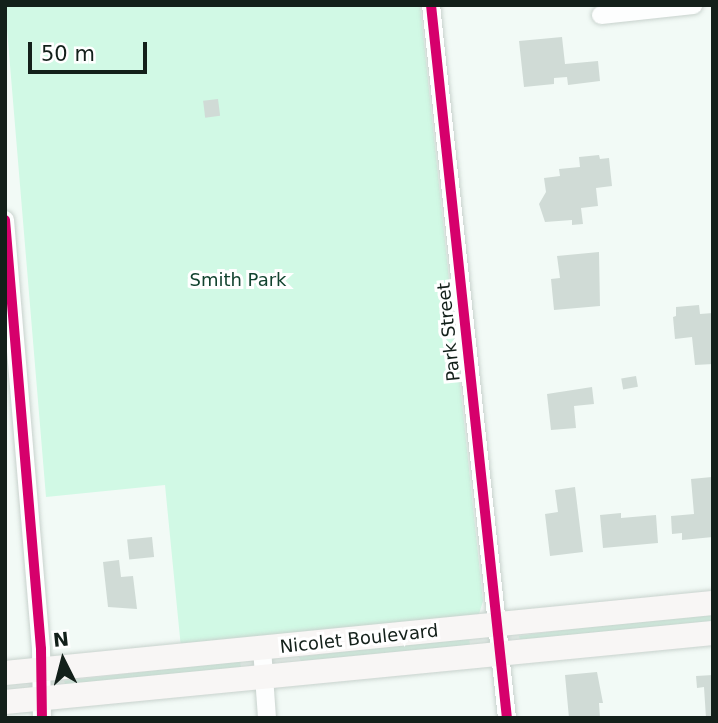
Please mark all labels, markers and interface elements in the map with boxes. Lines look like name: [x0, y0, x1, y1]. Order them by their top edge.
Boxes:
scale bar: [32, 28, 150, 72]
text: 50 m: [41, 42, 95, 66]
park label: Smith Park: [189, 269, 287, 291]
street label: Park Street: [433, 281, 465, 383]
street label: Nicolet Boulevard: [279, 620, 439, 658]
north arrow: [28, 625, 98, 695]
text: N: [52, 627, 70, 651]

